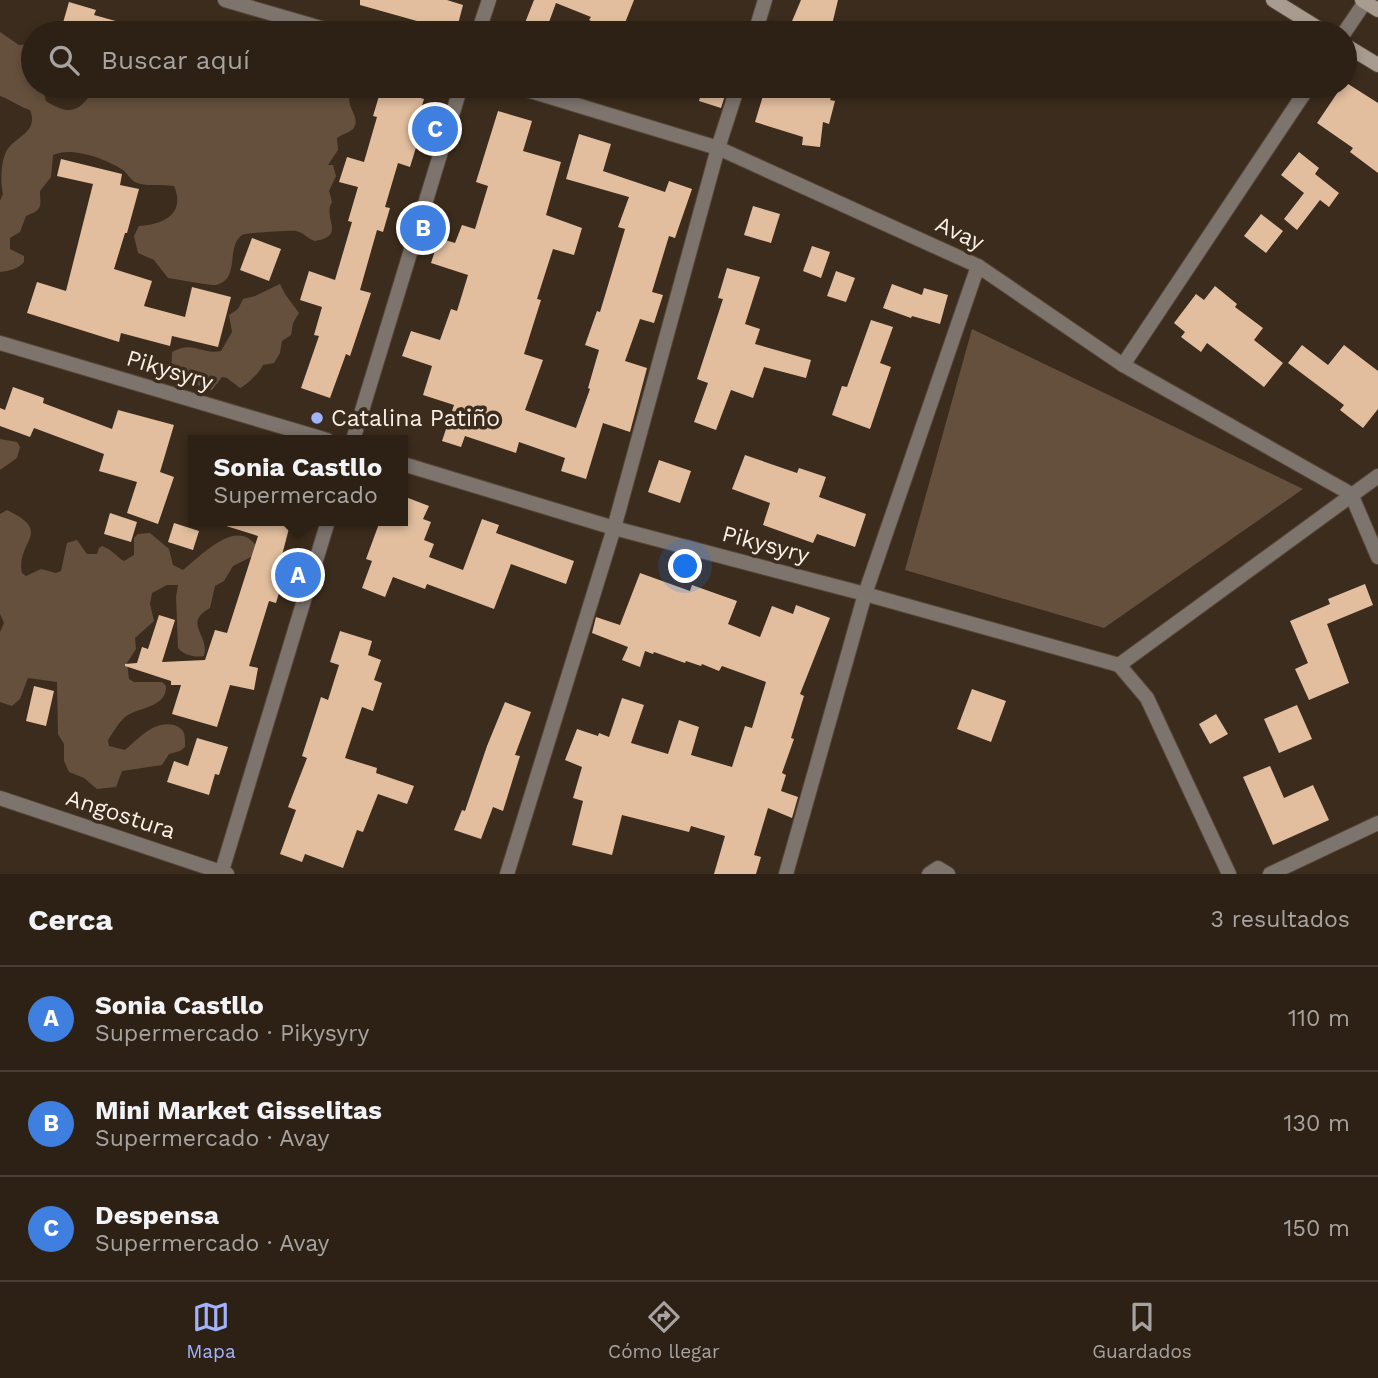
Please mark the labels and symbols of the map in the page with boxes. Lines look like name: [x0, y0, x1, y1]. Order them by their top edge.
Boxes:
pin: C: [412, 103, 458, 155]
pin: B: [400, 202, 446, 254]
street label: Avay: [931, 211, 988, 256]
street label: Pikysyry: [123, 345, 217, 396]
place label: Catalina Patiño: [331, 405, 500, 432]
marker: Catalina Patiño: [309, 410, 325, 426]
street label: Pikysyry: [719, 520, 813, 569]
pin: A: [275, 549, 321, 601]
your location: [668, 549, 702, 583]
street label: Angostura: [63, 784, 179, 845]

